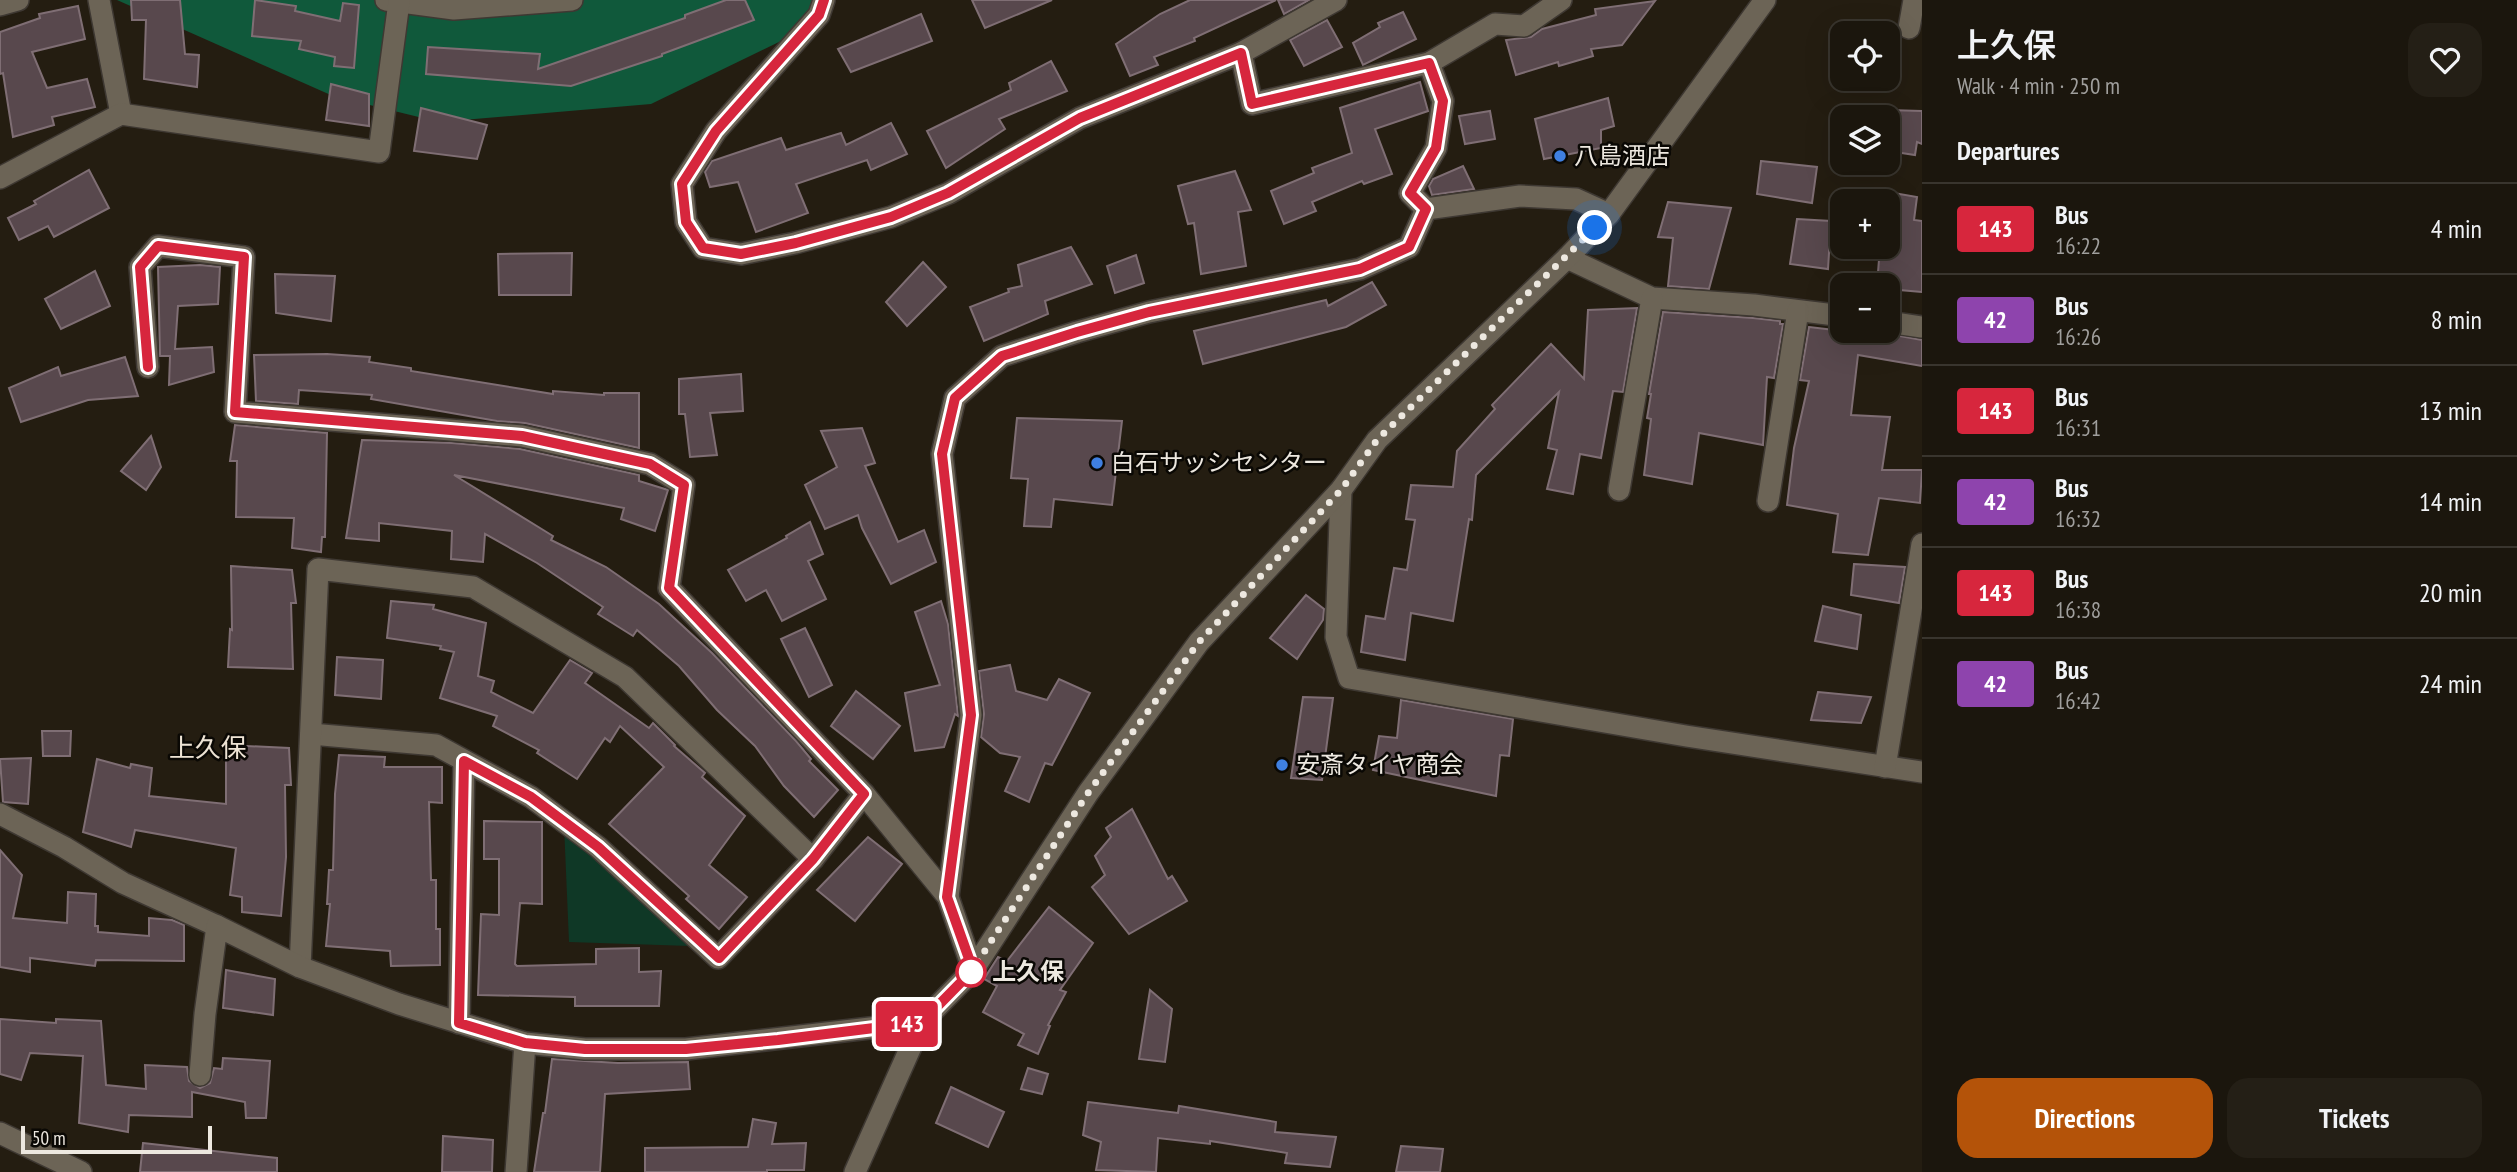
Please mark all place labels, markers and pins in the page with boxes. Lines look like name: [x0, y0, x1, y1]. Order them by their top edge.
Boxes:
place label: 八島酒店: [1574, 140, 1670, 171]
marker: 八島酒店: [1552, 148, 1568, 164]
place label: 白石サッシセンター: [1111, 447, 1327, 478]
marker: 白石サッシセンター: [1089, 455, 1105, 471]
place label: 安斎タイヤ商会: [1296, 749, 1463, 780]
marker: 安斎タイヤ商会: [1274, 757, 1290, 773]
place label: 上久保: [992, 956, 1064, 987]
marker: 上久保: [956, 957, 986, 987]

